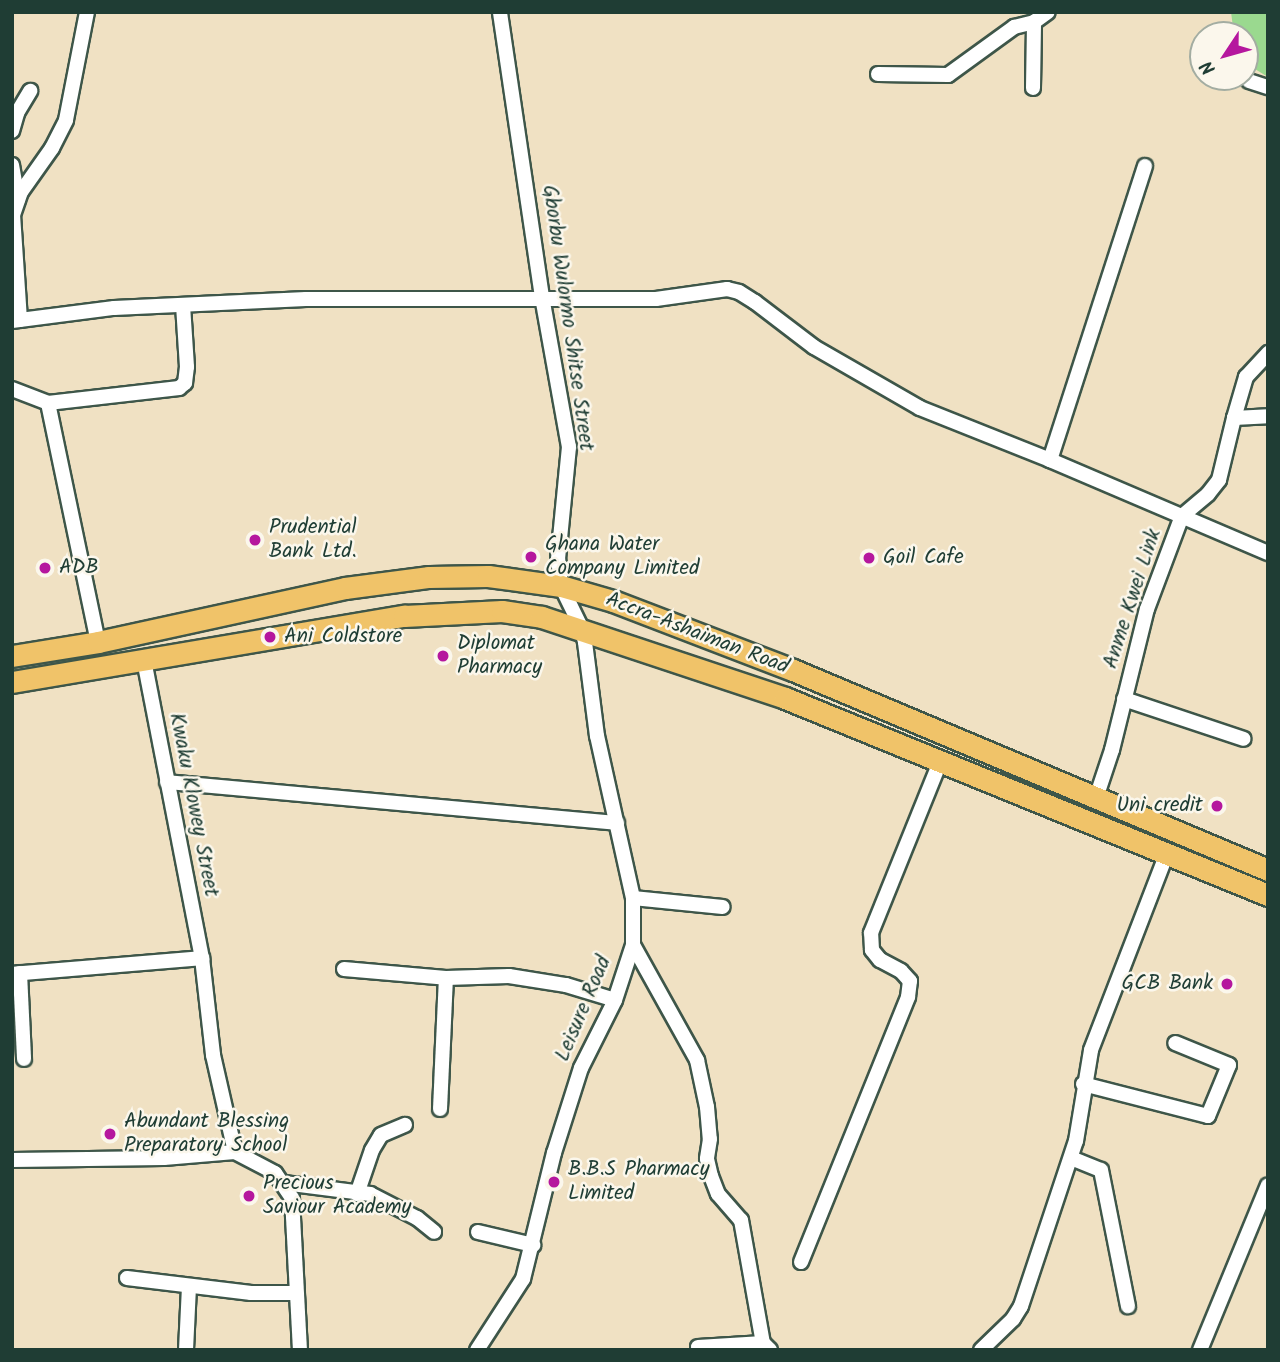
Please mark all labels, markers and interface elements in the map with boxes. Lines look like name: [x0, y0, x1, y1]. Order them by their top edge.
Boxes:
north arrow: [1189, 21, 1259, 91]
text: N: [1193, 53, 1224, 81]
street label: Gborbu Wulormo Shitse Street: [536, 183, 598, 453]
place label: Prudential Bank Ltd.: [269, 515, 357, 565]
street label: Anme Kwei Link: [1099, 526, 1167, 672]
marker: Prudential Bank Ltd.: [247, 532, 263, 548]
place label: Ghana Water Company Limited: [545, 532, 699, 582]
place label: Goil Cafe: [883, 545, 964, 571]
marker: Ghana Water Company Limited: [523, 549, 539, 565]
marker: Goil Cafe: [861, 550, 877, 566]
place label: ADB: [59, 555, 99, 581]
marker: ADB: [37, 560, 53, 576]
street label: Accra-Ashaiman Road: [602, 587, 792, 681]
place label: Ani Coldstore: [284, 624, 402, 650]
marker: Ani Coldstore: [262, 629, 278, 645]
place label: Diplomat Pharmacy: [457, 631, 542, 681]
marker: Diplomat Pharmacy: [435, 648, 451, 664]
street label: Kwaku Klowey Street: [163, 711, 223, 899]
place label: Uni credit: [1116, 793, 1203, 819]
marker: Uni credit: [1209, 798, 1225, 814]
street label: Leisure Road: [551, 953, 617, 1065]
place label: GCB Bank: [1122, 971, 1213, 997]
marker: GCB Bank: [1219, 976, 1235, 992]
place label: Abundant Blessing Preparatory School: [124, 1109, 289, 1159]
marker: Abundant Blessing Preparatory School: [102, 1126, 118, 1142]
place label: B.B.S Pharmacy Limited: [568, 1157, 709, 1207]
place label: Precious Saviour Academy: [263, 1171, 411, 1221]
marker: B.B.S Pharmacy Limited: [546, 1174, 562, 1190]
marker: Precious Saviour Academy: [241, 1188, 257, 1204]

